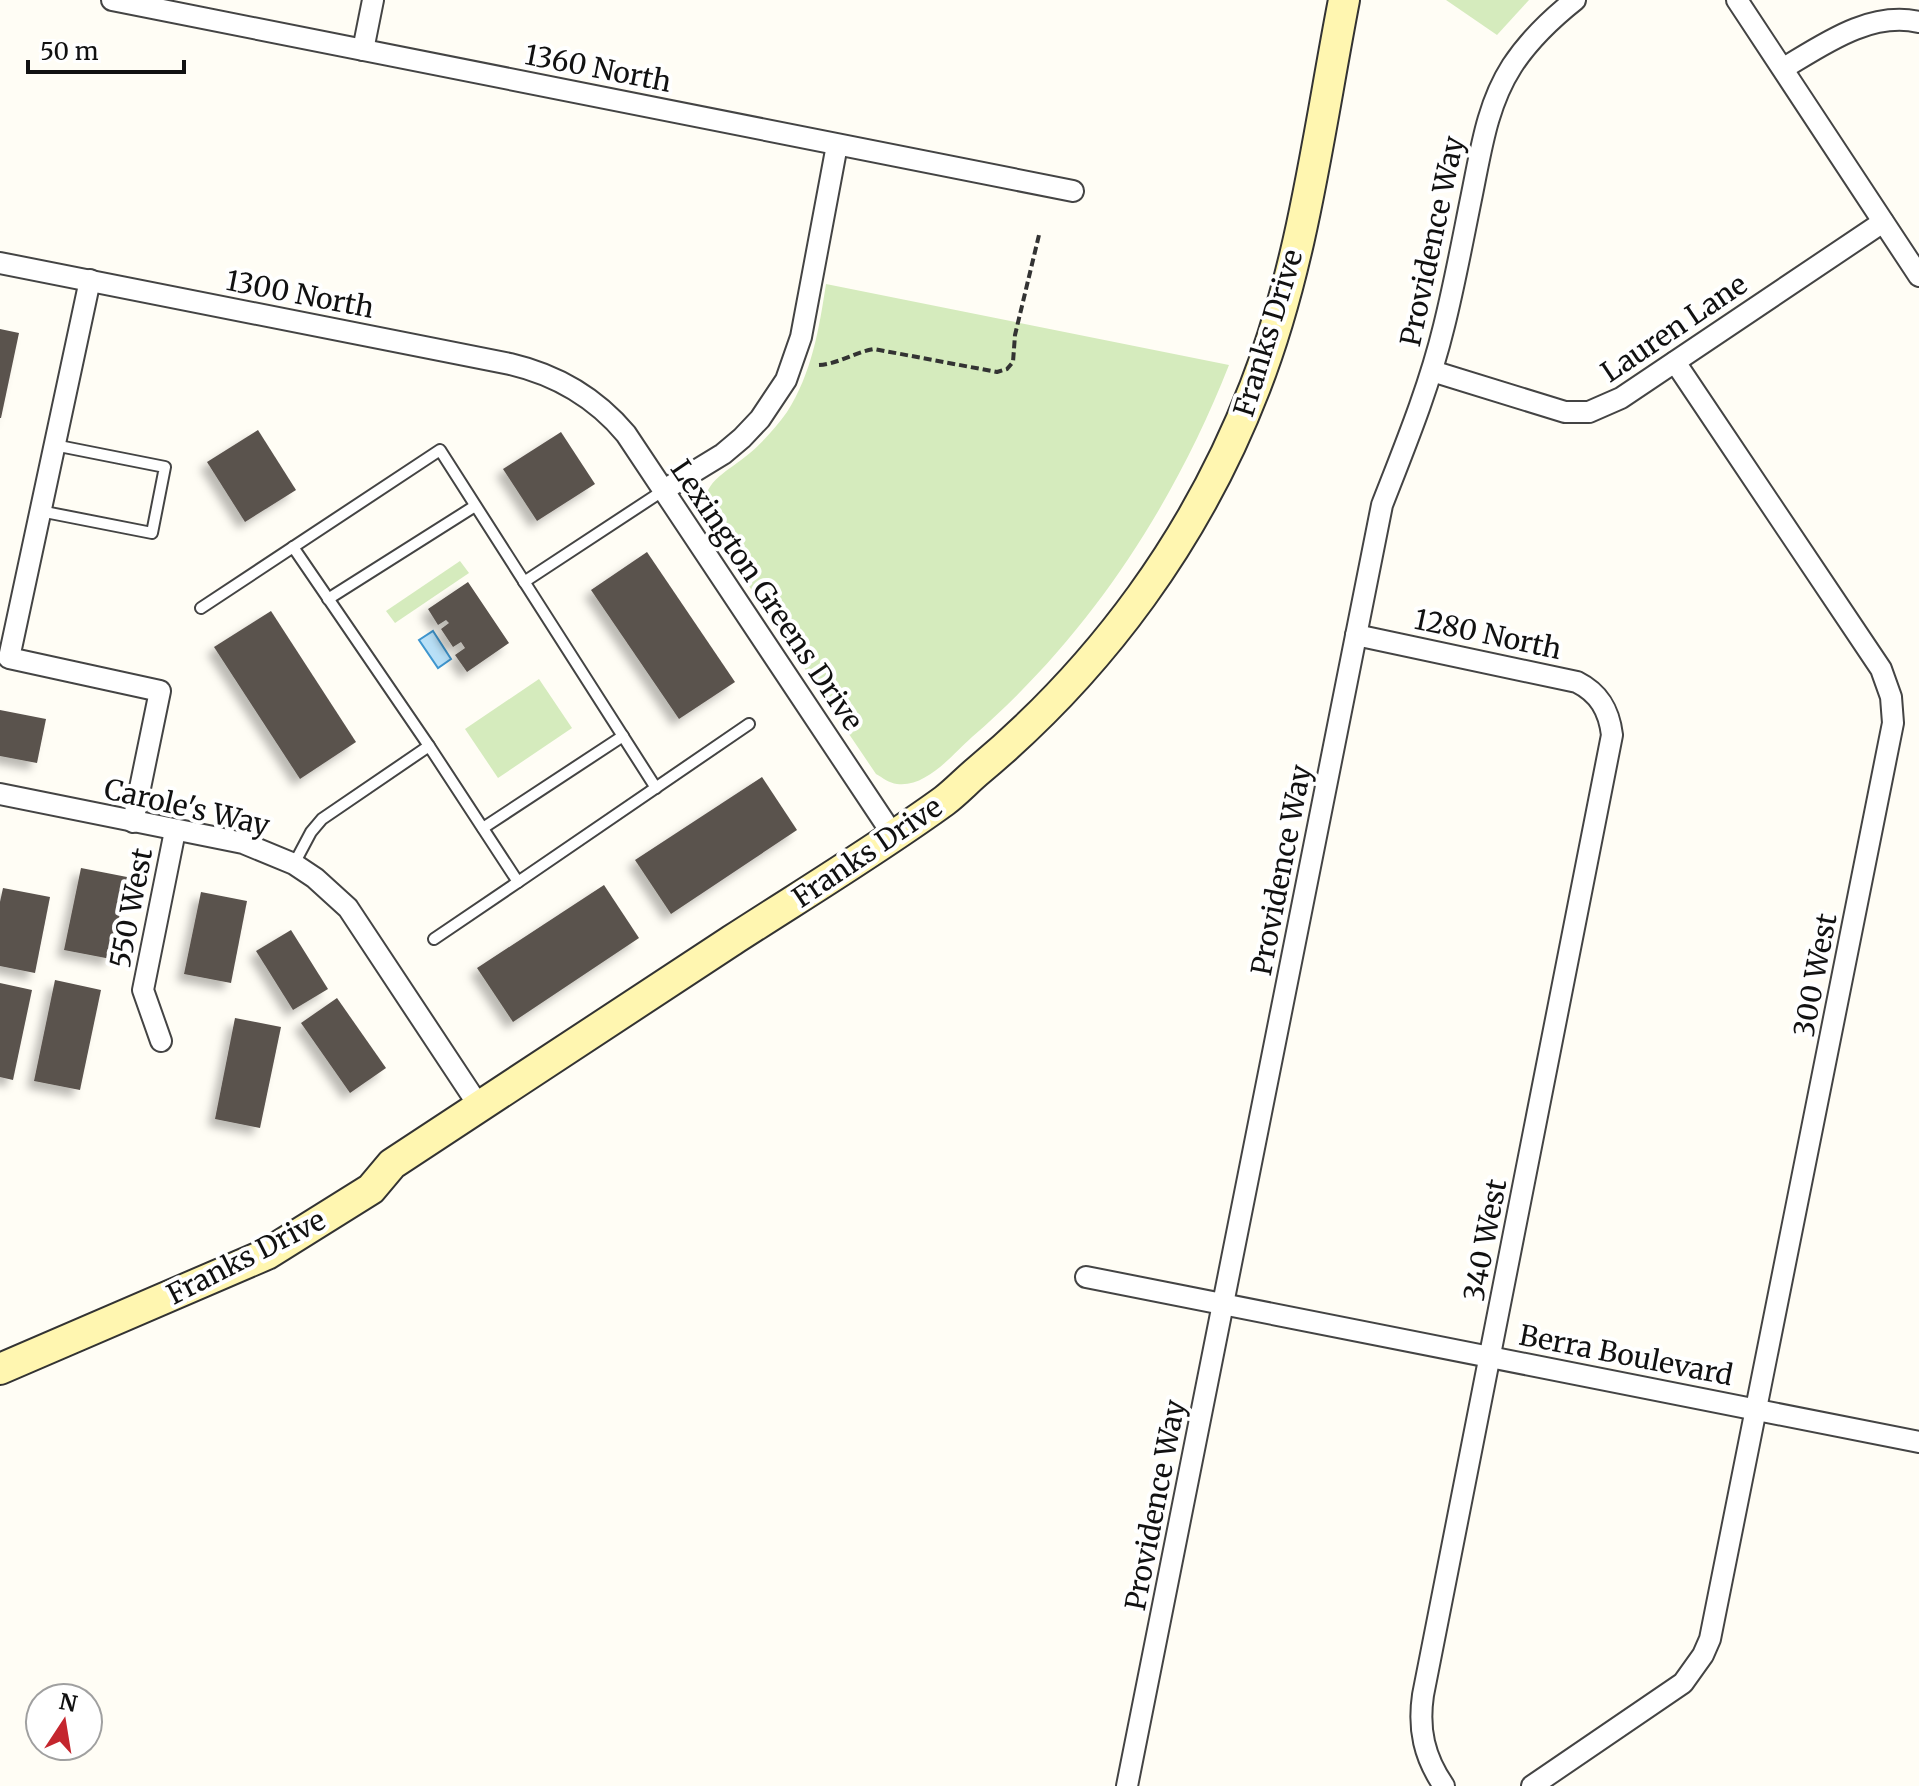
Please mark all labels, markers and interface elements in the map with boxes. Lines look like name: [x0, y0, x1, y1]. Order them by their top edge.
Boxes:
scale bar: [28, 24, 184, 74]
text: 50 m: [40, 36, 99, 67]
street label: 1360 North: [522, 36, 674, 100]
street label: Providence Way: [1392, 132, 1472, 349]
street label: Franks Drive: [1226, 245, 1310, 421]
street label: 1300 North: [223, 262, 377, 326]
street label: Lauren Lane: [1594, 266, 1754, 390]
street label: Lexington Greens Drive: [663, 453, 871, 737]
street label: 1280 North: [1411, 601, 1565, 667]
street label: Providence Way: [1243, 761, 1319, 978]
street label: Carole's Way: [101, 770, 274, 844]
street label: Franks Drive: [785, 789, 949, 915]
street label: 550 West: [102, 845, 160, 971]
street label: 300 West: [1785, 910, 1845, 1040]
street label: 340 West: [1456, 1176, 1514, 1304]
street label: Franks Drive: [161, 1202, 331, 1312]
street label: Berra Boulevard: [1516, 1317, 1736, 1393]
street label: Providence Way: [1117, 1396, 1193, 1613]
north arrow: [24, 1682, 104, 1762]
text: N: [57, 1687, 80, 1718]

